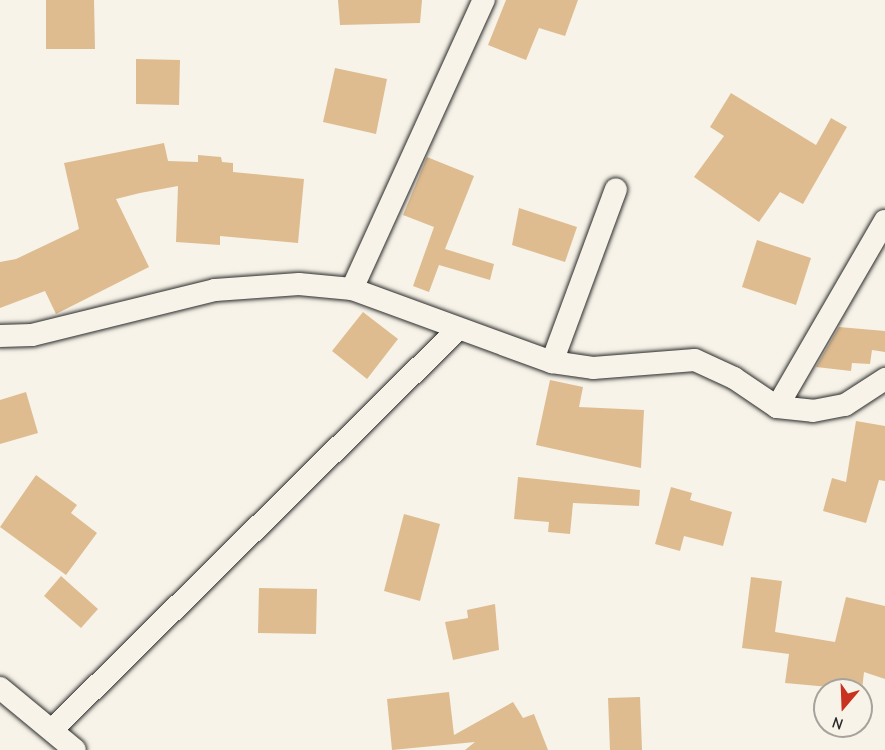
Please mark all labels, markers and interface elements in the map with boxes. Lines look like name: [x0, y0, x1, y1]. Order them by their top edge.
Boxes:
north arrow: [813, 678, 873, 738]
text: N: [830, 713, 846, 733]

